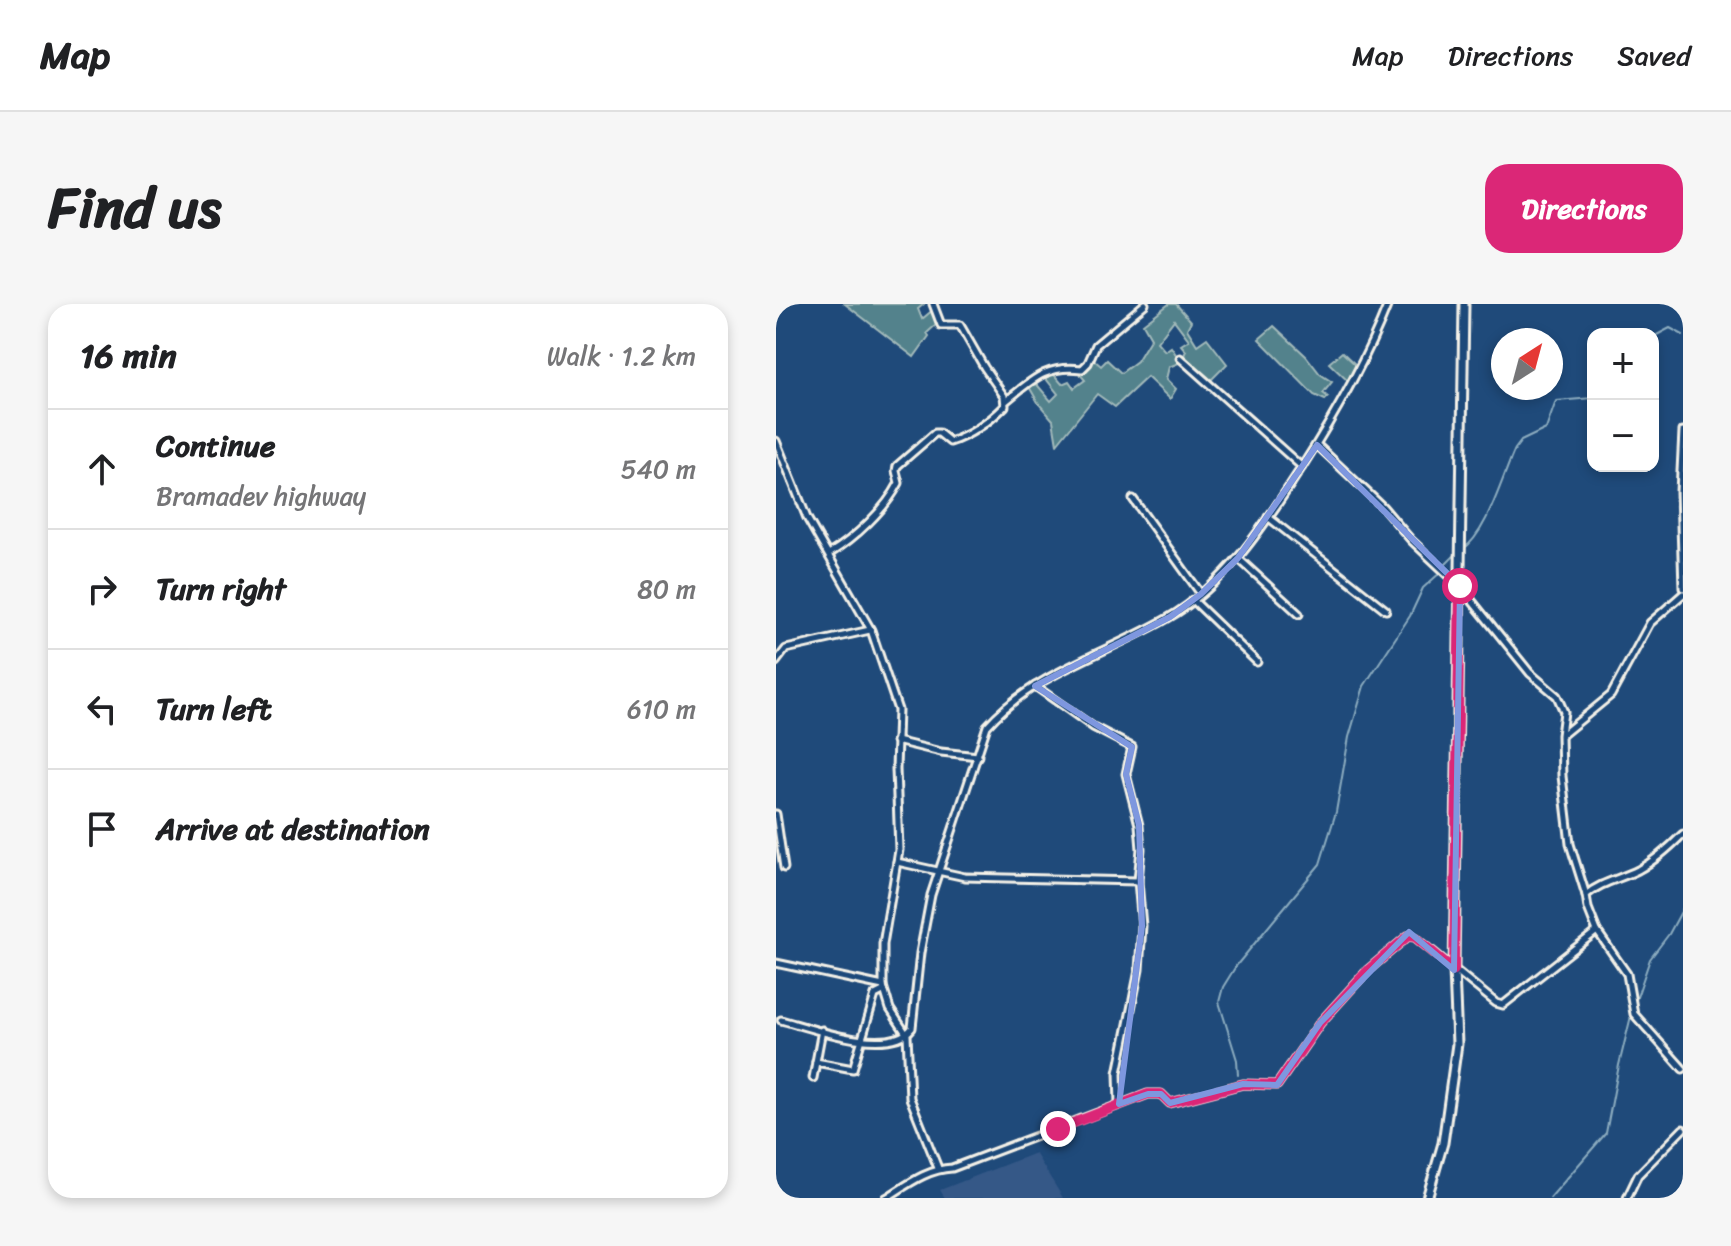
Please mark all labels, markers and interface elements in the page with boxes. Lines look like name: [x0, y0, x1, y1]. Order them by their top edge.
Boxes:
text: Map: [40, 22, 110, 89]
text: Map: [1352, 31, 1404, 80]
text: Directions: [1448, 31, 1573, 80]
text: Saved: [1617, 31, 1691, 80]
text: Find us: [48, 159, 221, 258]
button: Directions: [1485, 164, 1683, 253]
text: 16 min: [80, 326, 177, 386]
north arrow: [1491, 328, 1563, 400]
map controls: [1587, 328, 1659, 472]
button: +: [1587, 328, 1659, 400]
text: Walk · 1.2 km: [547, 333, 696, 379]
button: −: [1587, 400, 1659, 472]
text: Continue: [156, 419, 275, 473]
text: 540 m: [621, 446, 696, 492]
icon: ahead: [80, 447, 124, 491]
text: Bramadev highway: [156, 473, 366, 519]
text: Turn right: [156, 562, 286, 616]
text: 80 m: [637, 566, 696, 612]
icon: right: [80, 567, 124, 611]
route start: [1442, 568, 1478, 604]
text: Turn left: [156, 682, 272, 736]
text: 610 m: [627, 686, 696, 732]
icon: left: [80, 687, 124, 731]
text: Arrive at destination: [156, 802, 430, 856]
icon: arrive: [80, 807, 124, 851]
route end: [1040, 1111, 1076, 1147]

